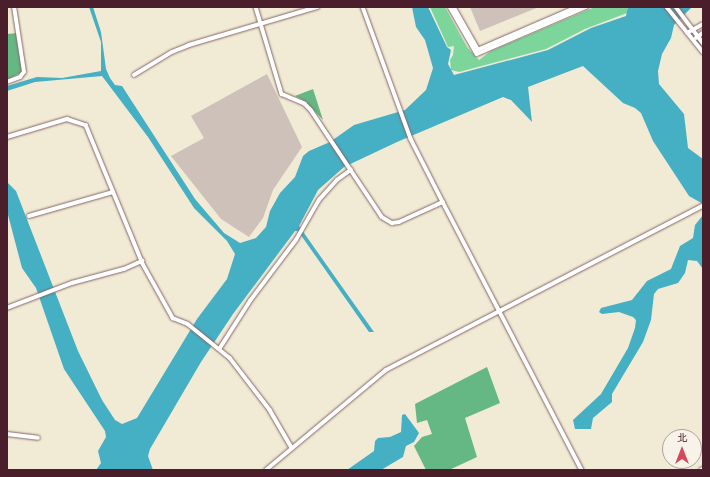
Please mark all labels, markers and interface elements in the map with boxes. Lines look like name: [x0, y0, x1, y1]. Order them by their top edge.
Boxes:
north arrow: [662, 429, 702, 469]
text: 北: [677, 430, 688, 445]

